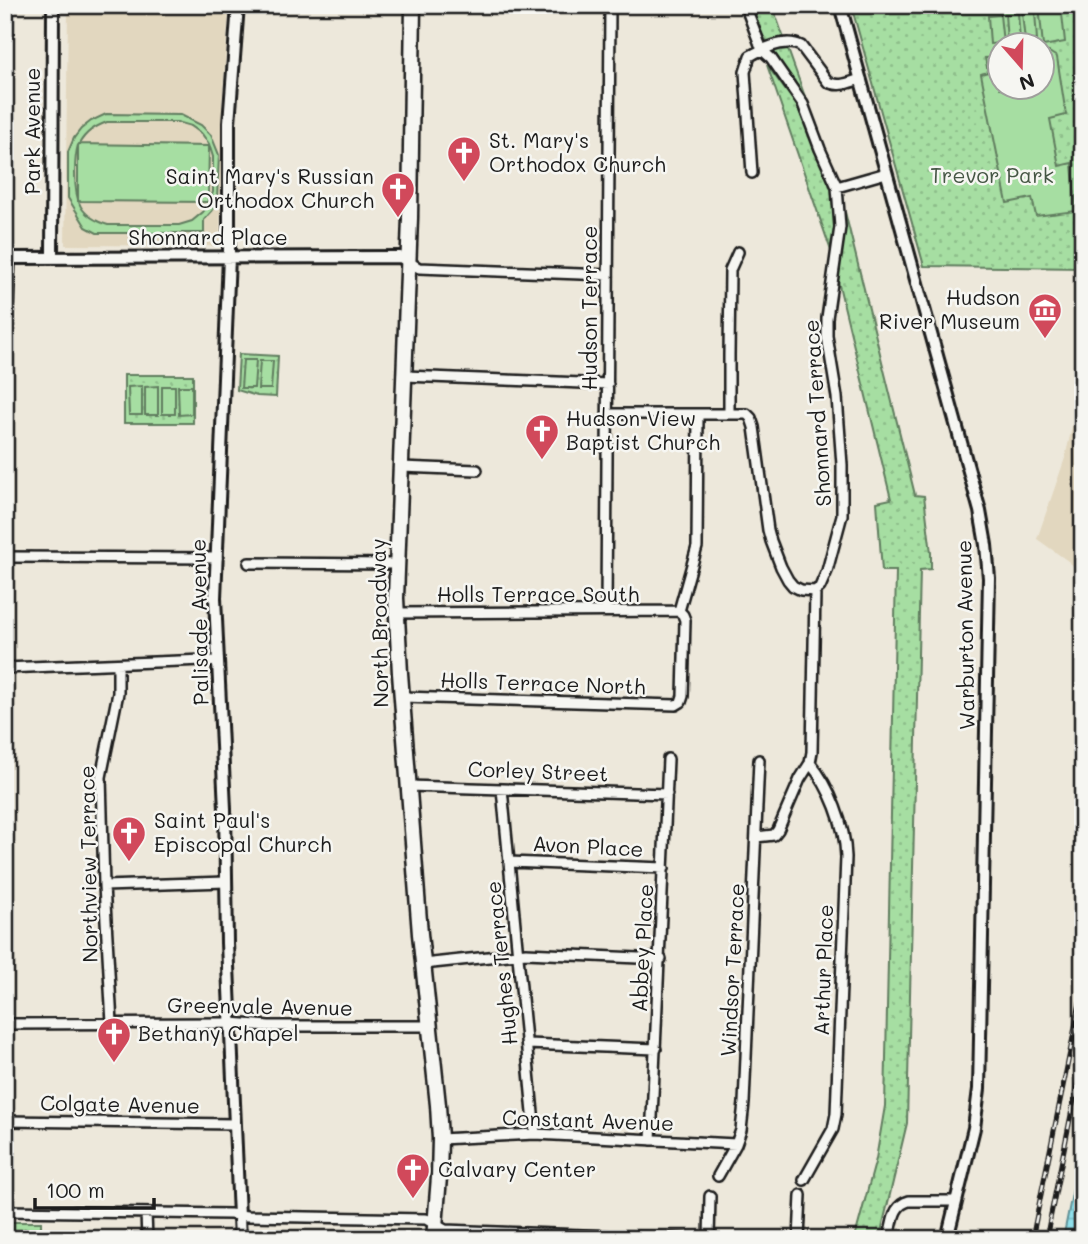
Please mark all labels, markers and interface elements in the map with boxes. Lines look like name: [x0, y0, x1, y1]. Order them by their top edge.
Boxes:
north arrow: [986, 32, 1056, 102]
street label: Park Avenue: [18, 68, 45, 195]
text: N: [1016, 68, 1038, 97]
place label: St. Mary's Orthodox Church: [489, 126, 666, 177]
church icon: St. Mary's Orthodox Church: [445, 134, 483, 183]
park label: Trevor Park: [930, 161, 1054, 188]
place label: Saint Mary's Russian Orthodox Church: [166, 162, 374, 213]
church icon: Saint Mary's Russian Orthodox Church: [379, 170, 417, 219]
street label: Shonnard Place: [128, 223, 288, 250]
street label: Hudson Terrace: [575, 226, 602, 391]
place label: Hudson River Museum: [879, 283, 1020, 334]
museum icon: Hudson River Museum: [1026, 291, 1064, 340]
street label: Shonnard Terrace: [797, 319, 837, 507]
place label: Hudson View Baptist Church: [566, 404, 720, 455]
church icon: Hudson View Baptist Church: [523, 412, 561, 461]
street label: North Broadway: [364, 538, 393, 708]
street label: Palisade Avenue: [184, 539, 213, 706]
street label: Warburton Avenue: [949, 540, 980, 730]
street label: Holls Terrace South: [437, 580, 639, 607]
street label: Holls Terrace North: [440, 665, 646, 700]
street label: Corley Street: [467, 755, 609, 786]
street label: Northview Terrace: [72, 765, 103, 963]
place label: Saint Paul's Episcopal Church: [154, 806, 332, 857]
church icon: Saint Paul's Episcopal Church: [110, 814, 148, 863]
street label: Avon Place: [532, 829, 644, 862]
street label: Hughes Terrace: [478, 880, 523, 1046]
street label: Windsor Terrace: [713, 882, 750, 1057]
street label: Abbey Place: [625, 883, 658, 1013]
street label: Arthur Place: [807, 904, 838, 1036]
street label: Greenvale Avenue: [167, 990, 353, 1021]
church icon: Bethany Chapel: [95, 1015, 133, 1064]
place label: Bethany Chapel: [138, 1019, 299, 1046]
street label: Colgate Avenue: [40, 1089, 200, 1118]
street label: Constant Avenue: [502, 1103, 674, 1136]
church icon: Calvary Center: [394, 1151, 432, 1200]
place label: Calvary Center: [438, 1155, 596, 1182]
scale bar: [35, 1167, 154, 1211]
text: 100 m: [46, 1176, 105, 1203]

